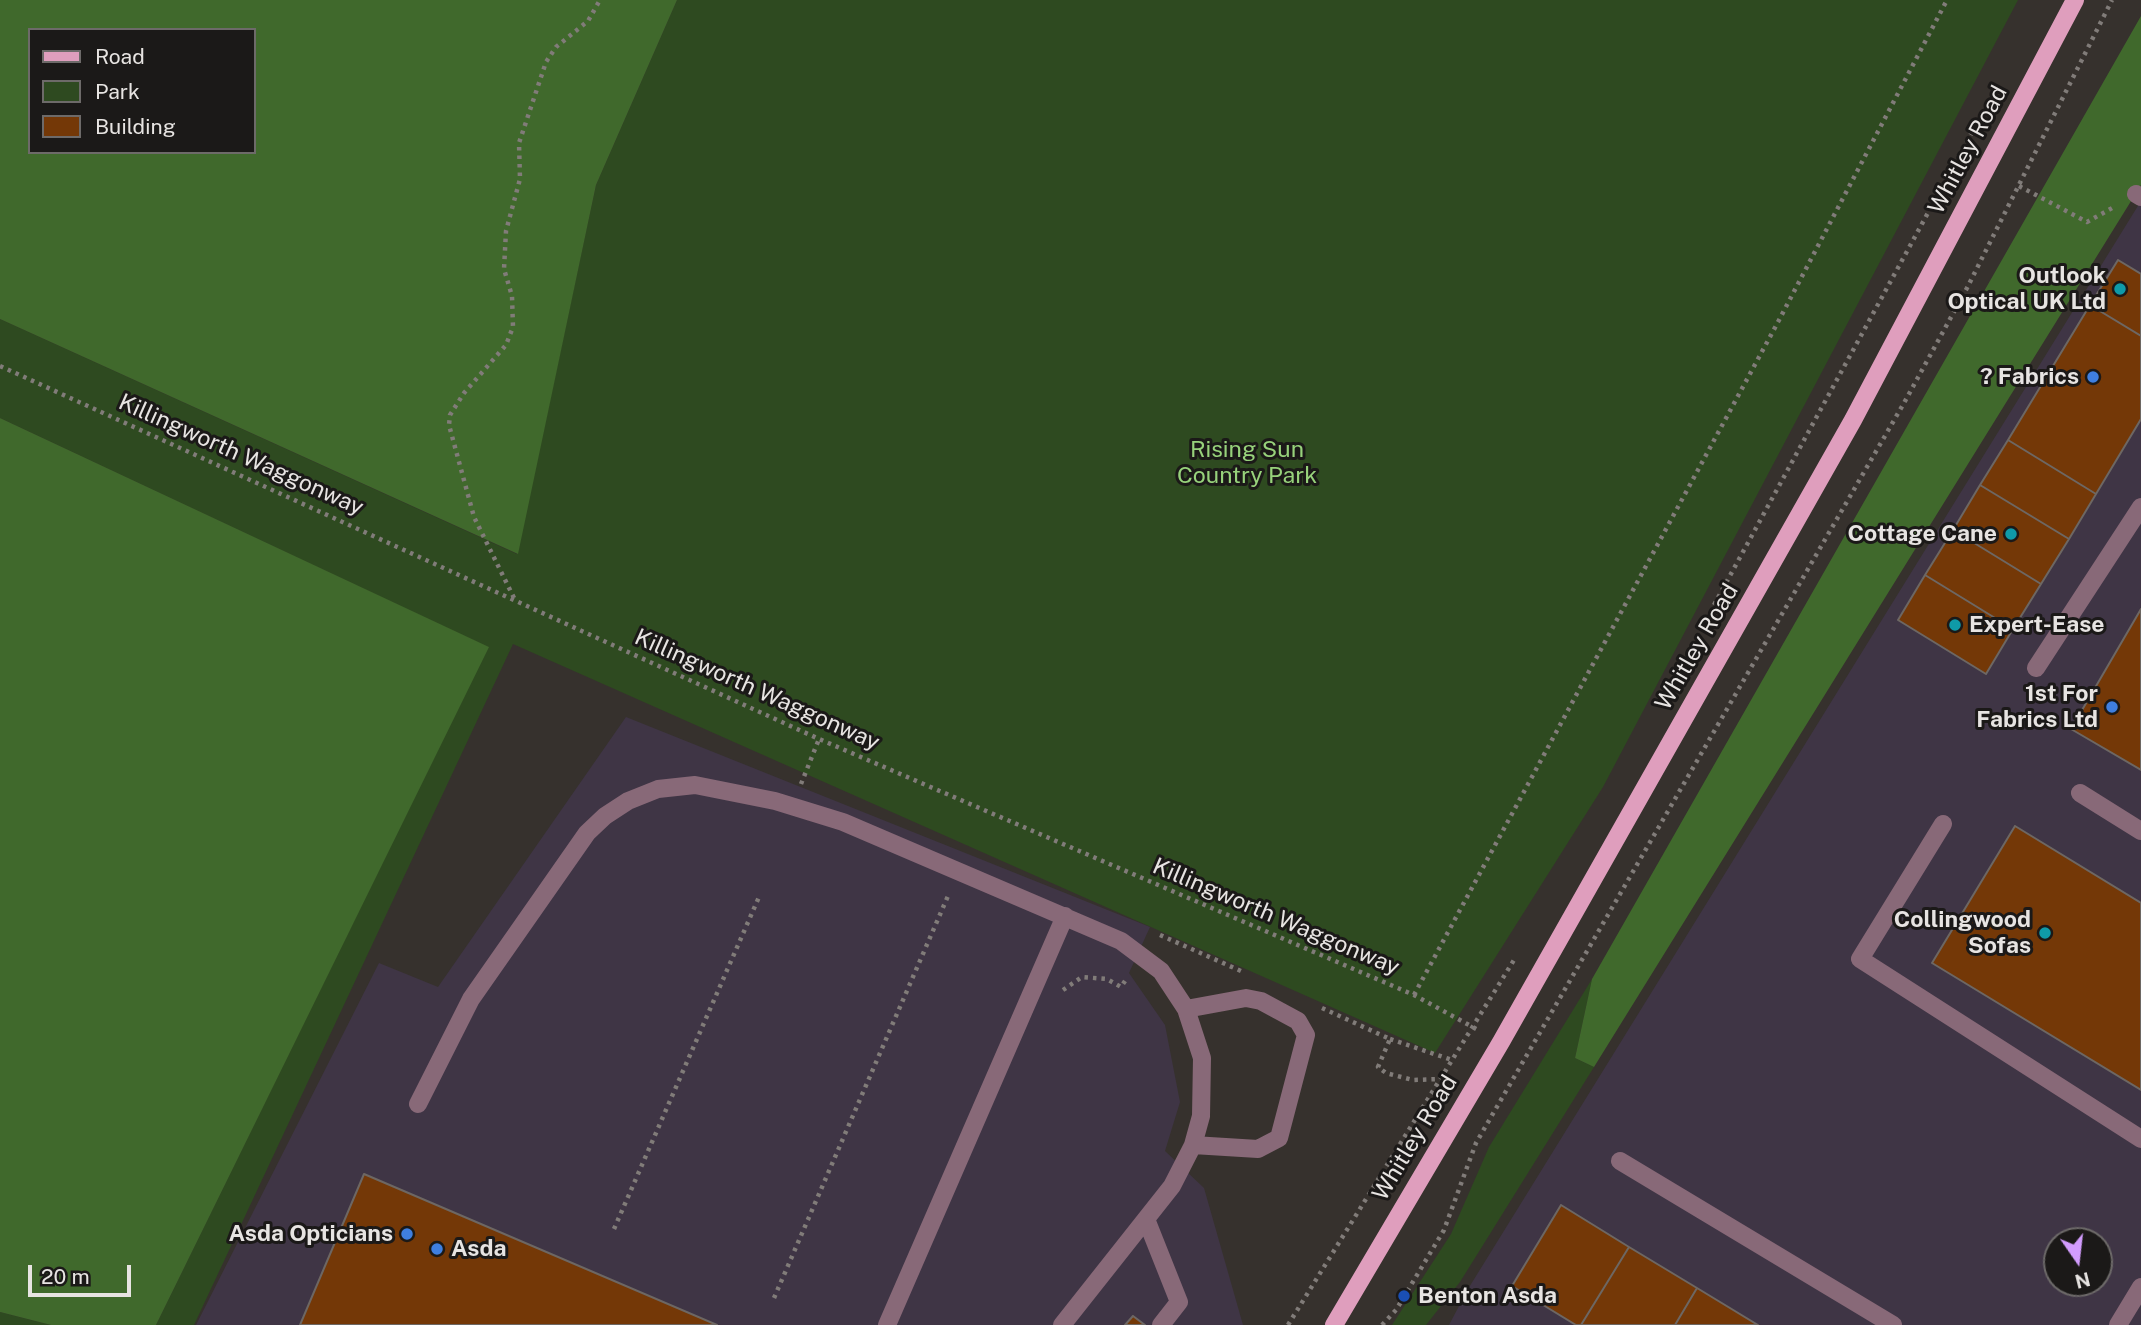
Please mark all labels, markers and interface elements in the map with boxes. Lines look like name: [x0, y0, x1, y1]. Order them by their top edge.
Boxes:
legend: [28, 28, 256, 154]
text: Road: [95, 44, 145, 69]
text: Park: [95, 79, 140, 104]
street label: Whitley Road: [1923, 81, 2013, 219]
text: Building: [95, 114, 176, 139]
place label: Outlook Optical UK Ltd: [1947, 262, 2106, 316]
marker: Outlook Optical UK Ltd: [2112, 281, 2128, 297]
place label: ? Fabrics: [1980, 363, 2079, 391]
marker: ? Fabrics: [2085, 369, 2101, 385]
street label: Killingworth Waggonway: [114, 388, 368, 522]
park label: Rising Sun Country Park: [1177, 436, 1317, 490]
place label: Cottage Cane: [1847, 520, 1997, 548]
marker: Cottage Cane: [2003, 526, 2019, 542]
street label: Whitley Road: [1650, 579, 1744, 715]
place label: Expert-Ease: [1969, 611, 2105, 639]
marker: Expert-Ease: [1947, 617, 1963, 633]
street label: Killingworth Waggonway: [630, 623, 884, 757]
place label: 1st For Fabrics Ltd: [1976, 680, 2098, 734]
marker: 1st For Fabrics Ltd: [2104, 699, 2120, 715]
street label: Killingworth Waggonway: [1148, 852, 1404, 982]
place label: Collingwood Sofas: [1894, 906, 2031, 960]
marker: Collingwood Sofas: [2037, 925, 2053, 941]
street label: Whitley Road: [1367, 1070, 1463, 1206]
place label: Asda Opticians: [228, 1220, 393, 1248]
marker: Asda Opticians: [399, 1226, 415, 1242]
north arrow: [2043, 1227, 2113, 1297]
place label: Asda: [451, 1235, 507, 1263]
marker: Asda: [429, 1241, 445, 1257]
scale bar: [32, 1252, 135, 1296]
text: 20 m: [41, 1264, 90, 1289]
text: N: [2073, 1268, 2092, 1293]
place label: Benton Asda: [1418, 1282, 1557, 1310]
marker: Benton Asda: [1396, 1288, 1412, 1304]

